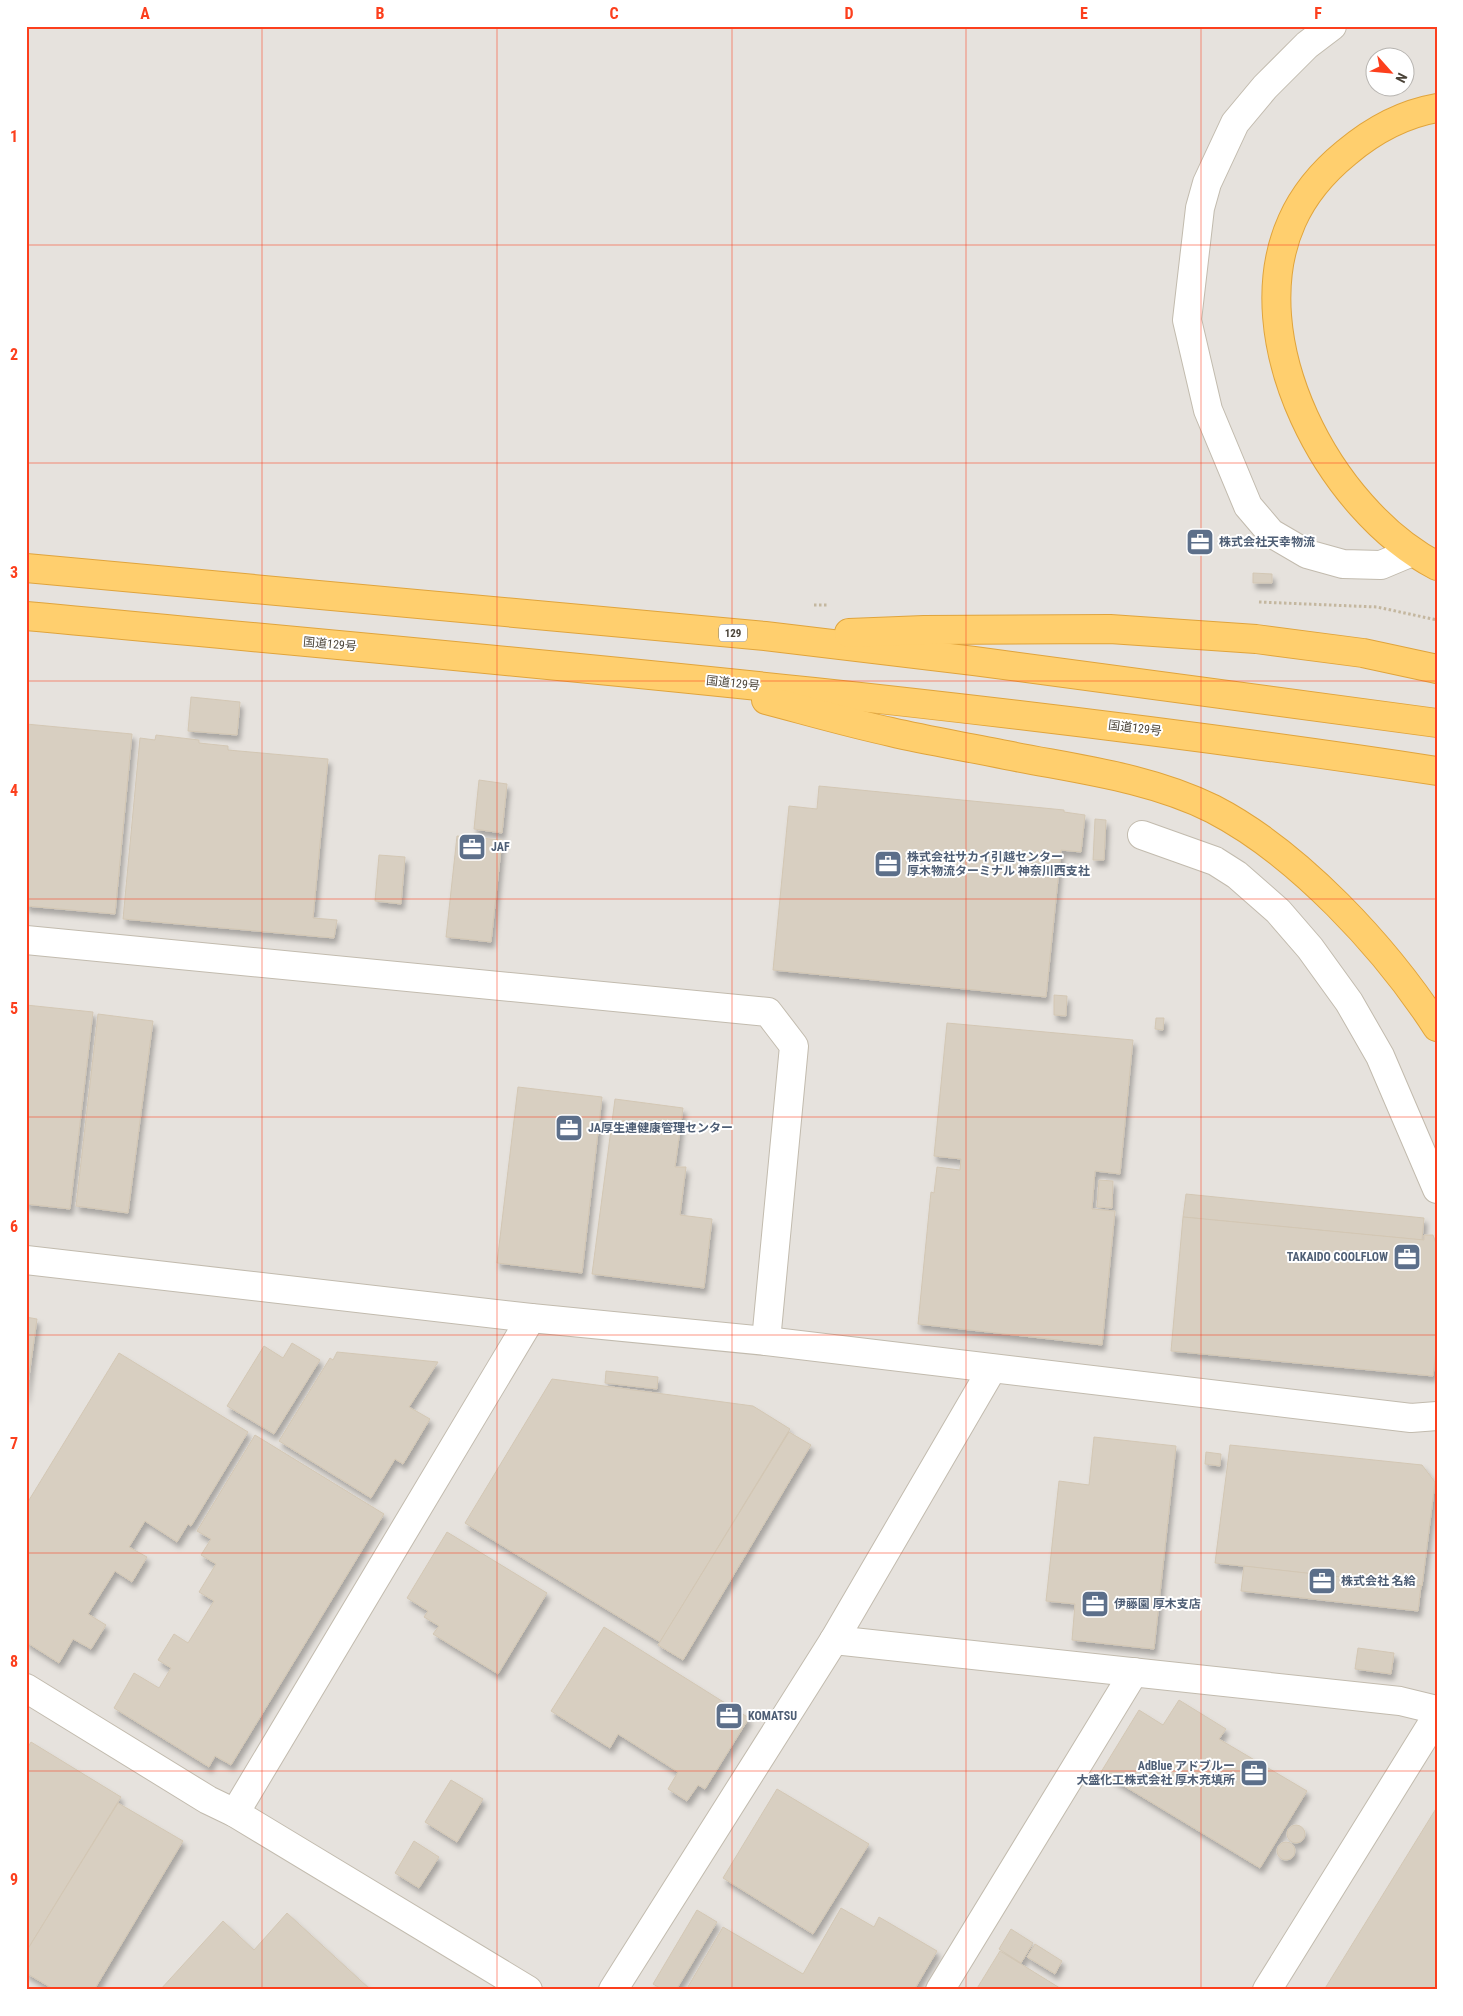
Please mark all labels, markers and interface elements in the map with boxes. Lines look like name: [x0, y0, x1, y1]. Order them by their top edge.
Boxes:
text: A: [140, 4, 150, 23]
text: B: [376, 4, 385, 23]
text: C: [609, 4, 619, 23]
text: D: [844, 4, 854, 23]
text: E: [1080, 4, 1088, 23]
text: F: [1314, 4, 1322, 23]
north arrow: [1366, 48, 1416, 98]
text: N: [1393, 70, 1411, 85]
text: 1: [10, 127, 18, 146]
text: 2: [10, 345, 18, 364]
office icon: 株式会社天幸物流: [1185, 527, 1215, 557]
place label: 株式会社天幸物流: [1219, 535, 1315, 549]
text: 3: [10, 563, 18, 582]
road number: 129: [719, 624, 747, 641]
street label: 国道129号: [303, 635, 357, 653]
street label: 国道129号: [706, 673, 760, 693]
street label: 国道129号: [1107, 718, 1163, 738]
text: 4: [10, 781, 18, 800]
office icon: JAF: [457, 832, 487, 862]
place label: JAF: [491, 840, 510, 854]
office icon: 株式会社サカイ引越センター 厚木物流ターミナル 神奈川西支社: [873, 849, 903, 879]
place label: 株式会社サカイ引越センター 厚木物流ターミナル 神奈川西支社: [907, 850, 1090, 878]
text: 5: [10, 999, 18, 1018]
office icon: JA厚生連健康管理センター: [554, 1113, 584, 1143]
place label: JA厚生連健康管理センター: [588, 1121, 733, 1135]
text: 6: [10, 1217, 18, 1236]
office icon: TAKAIDO COOLFLOW: [1392, 1242, 1422, 1272]
place label: TAKAIDO COOLFLOW: [1287, 1250, 1388, 1264]
text: 7: [10, 1434, 18, 1453]
office icon: 株式会社 名給: [1307, 1566, 1337, 1596]
place label: 株式会社 名給: [1341, 1574, 1416, 1588]
office icon: 伊藤園 厚木支店: [1080, 1589, 1110, 1619]
place label: 伊藤園 厚木支店: [1114, 1597, 1201, 1611]
text: 8: [10, 1652, 18, 1671]
office icon: KOMATSU: [714, 1701, 744, 1731]
place label: KOMATSU: [748, 1709, 797, 1723]
office icon: AdBlue アドブルー 大盛化工株式会社 厚木充填所: [1239, 1758, 1269, 1788]
place label: AdBlue アドブルー 大盛化工株式会社 厚木充填所: [1076, 1759, 1235, 1787]
text: 9: [10, 1870, 18, 1889]

